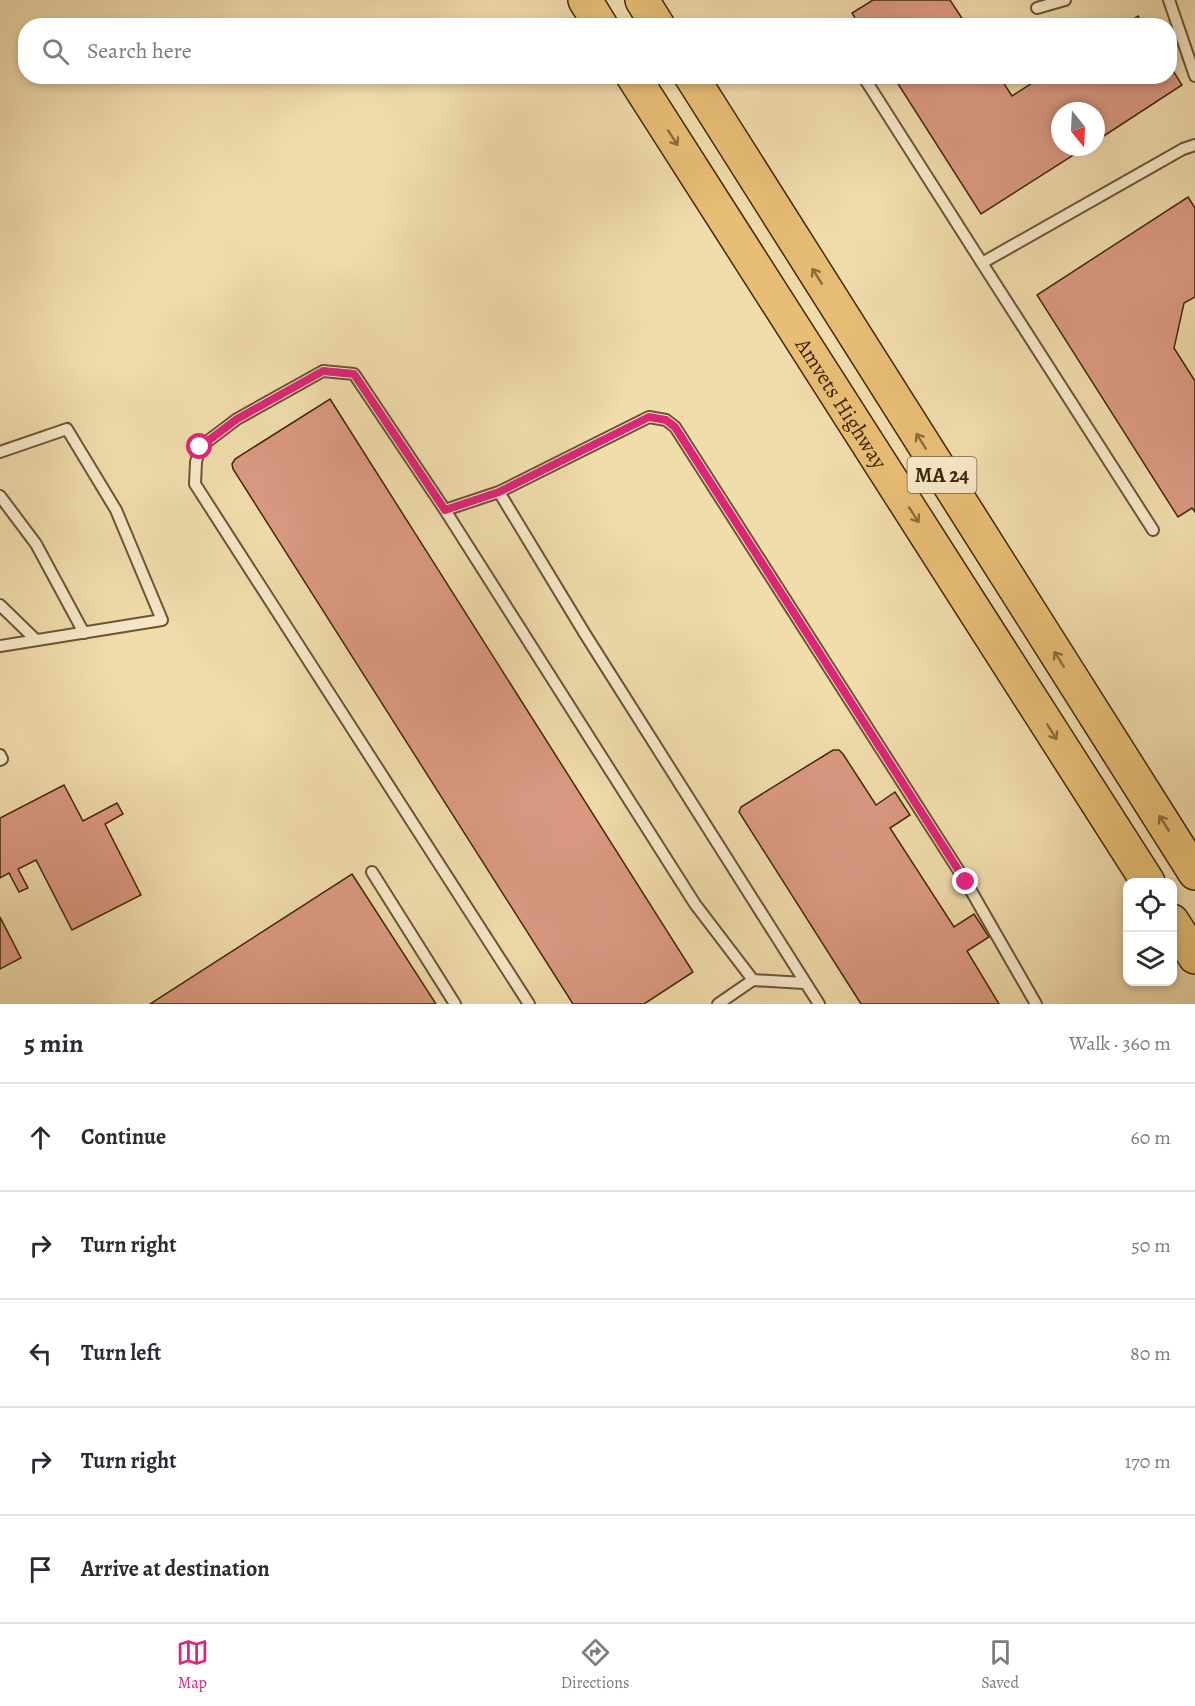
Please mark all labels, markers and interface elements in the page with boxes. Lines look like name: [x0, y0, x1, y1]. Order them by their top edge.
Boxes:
search box: [18, 18, 1177, 84]
icon: search: [39, 35, 72, 68]
text: Search here: [87, 36, 192, 66]
north arrow: [1051, 102, 1105, 156]
one-way arrow: [667, 129, 679, 146]
one-way arrow: [810, 268, 822, 285]
street label: Amvets Highway: [788, 331, 894, 475]
route start: [186, 433, 212, 459]
one-way arrow: [915, 433, 927, 450]
road number: MA 24: [908, 457, 976, 493]
one-way arrow: [908, 506, 920, 523]
one-way arrow: [1053, 651, 1065, 668]
one-way arrow: [1046, 724, 1059, 741]
one-way arrow: [1157, 815, 1170, 832]
route end: [952, 868, 978, 894]
map controls: [1123, 878, 1177, 986]
button: locate: [1123, 878, 1177, 932]
button: layers: [1123, 932, 1177, 986]
text: 5 min: [24, 1026, 84, 1061]
text: Walk · 360 m: [1069, 1030, 1171, 1057]
icon: ahead: [24, 1121, 57, 1154]
text: Continue: [81, 1122, 166, 1152]
text: 60 m: [1131, 1124, 1171, 1151]
icon: right: [24, 1229, 57, 1262]
text: Turn right: [81, 1230, 177, 1260]
text: 50 m: [1131, 1232, 1171, 1259]
icon: left: [24, 1337, 57, 1370]
text: Turn left: [81, 1338, 161, 1368]
text: 80 m: [1130, 1340, 1171, 1367]
icon: right: [24, 1445, 57, 1478]
text: Turn right: [81, 1446, 177, 1476]
text: 170 m: [1125, 1448, 1171, 1475]
icon: arrive: [24, 1553, 57, 1586]
text: Arrive at destination: [81, 1554, 270, 1584]
tab: Map: [176, 1636, 209, 1694]
tab: Directions: [561, 1636, 629, 1694]
tab: Saved: [981, 1636, 1019, 1694]

